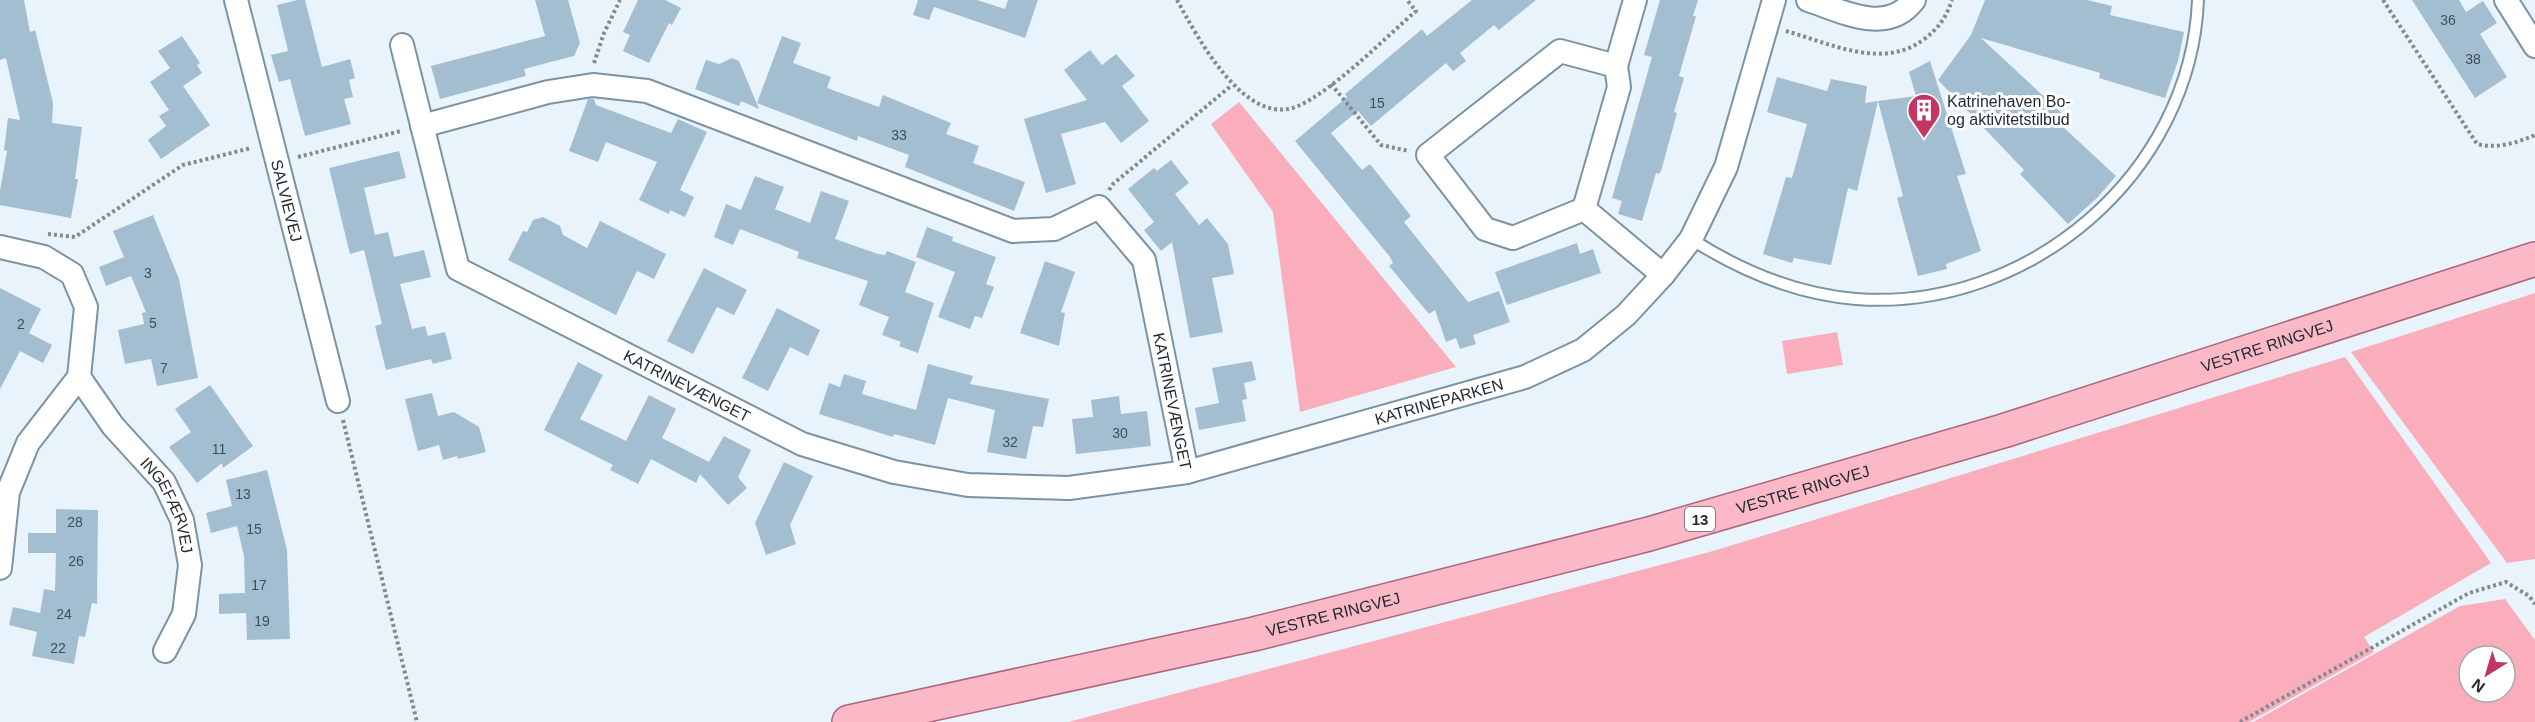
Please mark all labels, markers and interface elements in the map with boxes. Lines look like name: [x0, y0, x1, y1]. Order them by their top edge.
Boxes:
house number: 36: [2440, 12, 2456, 28]
house number: 38: [2465, 51, 2481, 67]
building icon: Katrinehaven Bo- og aktivitetstilbud: [1906, 92, 1942, 139]
place label: Katrinehaven Bo- og aktivitetstilbud: [1947, 93, 2071, 128]
house number: 15: [1369, 95, 1385, 111]
house number: 33: [891, 127, 907, 143]
street label: SALVIEVEJ: [268, 158, 306, 244]
house number: 3: [144, 265, 152, 281]
house number: 5: [149, 315, 157, 331]
house number: 2: [17, 316, 25, 332]
street label: VESTRE RINGVEJ: [2199, 316, 2335, 375]
street label: KATRINEVÆNGET: [1150, 331, 1195, 471]
street label: KATRINEVÆNGET: [621, 346, 753, 425]
house number: 7: [160, 360, 168, 376]
street label: KATRINEPARKEN: [1373, 375, 1505, 427]
house number: 30: [1112, 425, 1128, 441]
house number: 32: [1002, 434, 1018, 450]
house number: 11: [212, 441, 226, 457]
street label: INGEFÆRVEJ: [137, 454, 196, 554]
street label: VESTRE RINGVEJ: [1734, 462, 1871, 517]
house number: 13: [235, 486, 251, 502]
road number: 13: [1685, 507, 1715, 531]
house number: 28: [67, 514, 83, 530]
house number: 15: [246, 521, 262, 537]
house number: 26: [68, 553, 84, 569]
house number: 17: [251, 577, 267, 593]
street label: VESTRE RINGVEJ: [1264, 589, 1402, 639]
house number: 24: [56, 606, 72, 622]
house number: 19: [254, 613, 270, 629]
house number: 22: [50, 640, 66, 656]
north arrow: [2457, 644, 2517, 704]
text: N: [2469, 675, 2488, 696]

